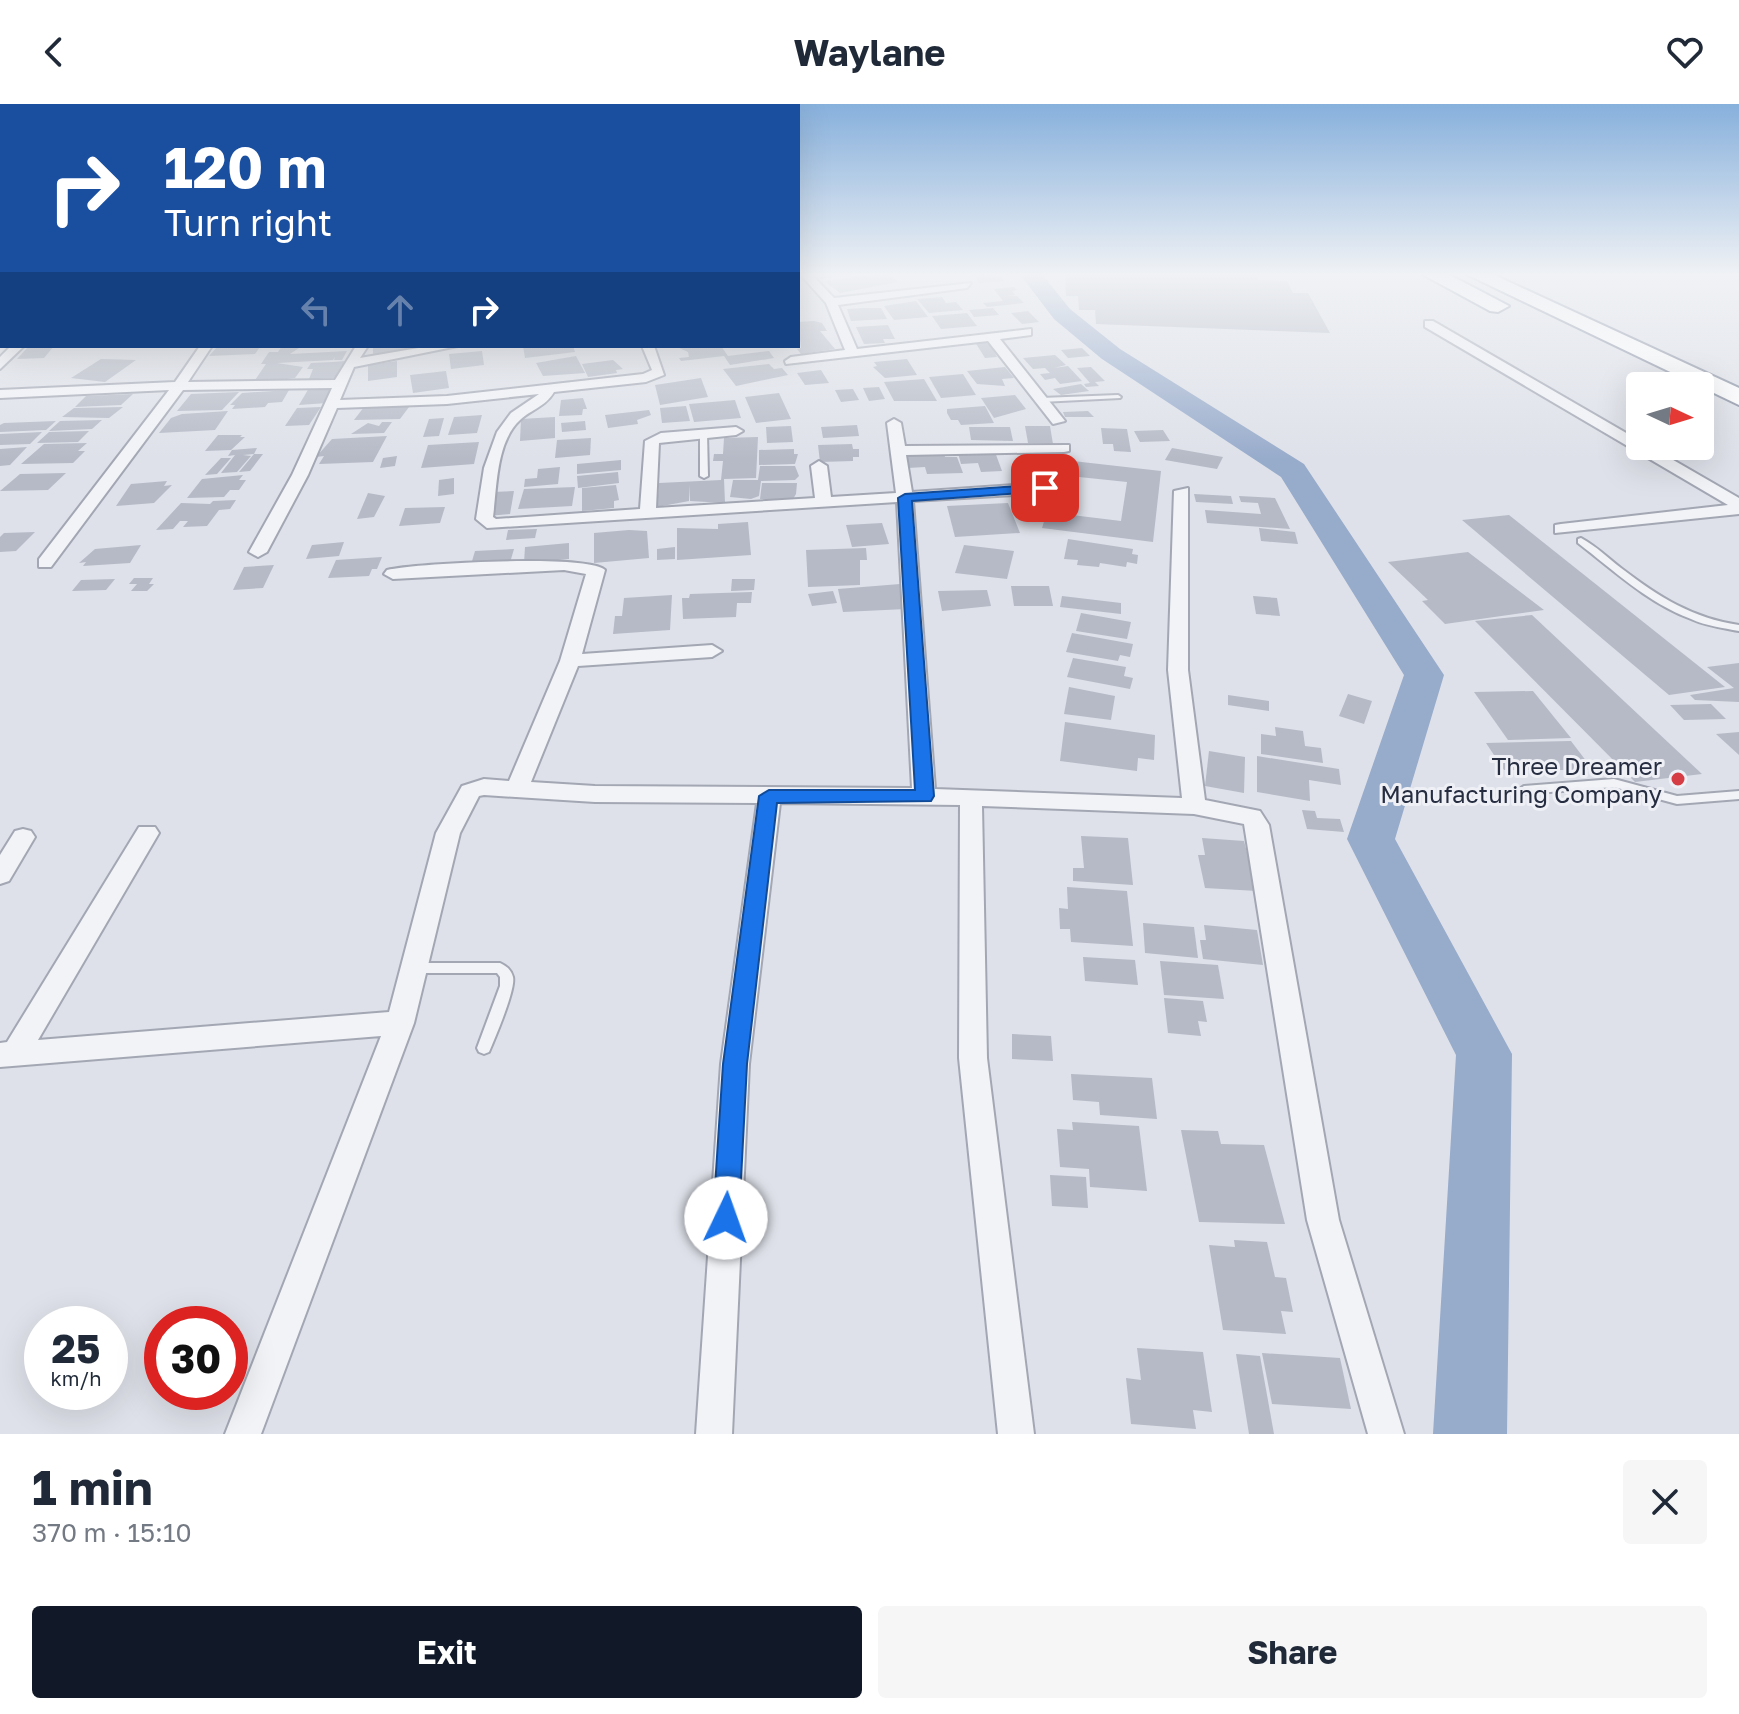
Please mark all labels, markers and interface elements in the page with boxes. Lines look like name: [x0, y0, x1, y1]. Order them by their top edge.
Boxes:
icon: back: [32, 30, 76, 74]
icon: heart: [1663, 30, 1707, 74]
text: Waylane: [793, 31, 946, 74]
text: 120 m: [164, 133, 326, 200]
icon: right: [32, 136, 136, 240]
text: Turn right: [164, 201, 332, 244]
icon: left: [294, 288, 338, 332]
icon: ahead: [378, 288, 422, 332]
icon: right: [462, 288, 506, 332]
north arrow: [1626, 372, 1714, 460]
map controls: [1626, 372, 1714, 460]
pin: [1011, 454, 1079, 522]
icon: arrive: [1023, 466, 1067, 510]
place label: Three Dreamer Manufacturing Company: [1380, 751, 1662, 808]
marker: Three Dreamer Manufacturing Company: [1669, 770, 1687, 788]
position arrow: [684, 1176, 768, 1260]
speed limit sign: 30: [144, 1306, 248, 1410]
text: 25: [52, 1324, 100, 1372]
text: km/h: [51, 1366, 101, 1390]
text: 1 min: [32, 1458, 153, 1516]
button: close: [1623, 1460, 1707, 1544]
text: 370 m · 15:10: [32, 1517, 192, 1548]
button: Exit: [32, 1606, 862, 1698]
button: Share: [878, 1606, 1707, 1698]

